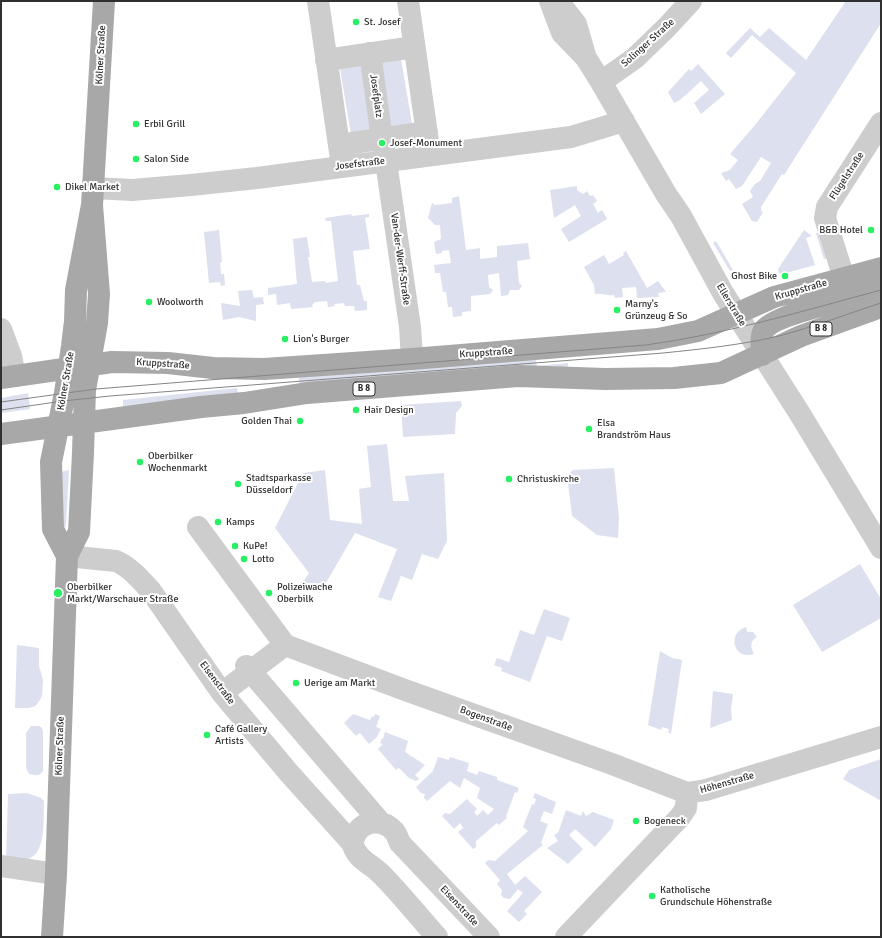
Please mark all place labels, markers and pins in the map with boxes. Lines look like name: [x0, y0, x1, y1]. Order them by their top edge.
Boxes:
place label: St. Josef: [364, 16, 400, 28]
marker: St. Josef: [351, 17, 361, 27]
place label: Erbil Grill: [144, 118, 185, 130]
marker: Erbil Grill: [131, 119, 141, 129]
place label: Josef-Monument: [390, 137, 462, 149]
marker: Josef-Monument: [377, 138, 387, 148]
place label: Salon Side: [144, 153, 189, 165]
marker: Salon Side: [131, 154, 141, 164]
place label: Dikel Market: [65, 181, 119, 193]
marker: Dikel Market: [52, 182, 62, 192]
place label: B&B Hotel: [819, 224, 863, 236]
marker: B&B Hotel: [866, 225, 876, 235]
place label: Ghost Bike: [731, 270, 777, 282]
marker: Ghost Bike: [780, 271, 790, 281]
place label: Woolworth: [157, 296, 203, 308]
marker: Woolworth: [144, 297, 154, 307]
place label: Marny's Grünzeug & So: [625, 298, 687, 322]
marker: Marny's Grünzeug & So: [612, 305, 622, 315]
place label: Lion's Burger: [293, 333, 349, 345]
marker: Lion's Burger: [280, 334, 290, 344]
place label: Hair Design: [364, 404, 414, 416]
marker: Hair Design: [351, 405, 361, 415]
place label: Golden Thai: [241, 415, 292, 427]
marker: Golden Thai: [295, 416, 305, 426]
place label: Elsa Brandström Haus: [597, 417, 671, 440]
marker: Elsa Brandström Haus: [584, 424, 594, 434]
place label: Oberbilker Wochenmarkt: [148, 450, 207, 474]
marker: Oberbilker Wochenmarkt: [135, 457, 145, 467]
place label: Stadtsparkasse Düsseldorf: [246, 472, 311, 496]
place label: Christuskirche: [517, 473, 579, 485]
marker: Christuskirche: [504, 474, 514, 484]
marker: Stadtsparkasse Düsseldorf: [233, 479, 243, 489]
place label: Kamps: [226, 516, 255, 528]
marker: Kamps: [213, 517, 223, 527]
place label: KuPe!: [243, 540, 268, 552]
marker: KuPe!: [230, 541, 240, 551]
place label: Lotto: [252, 553, 274, 565]
marker: Lotto: [239, 554, 249, 564]
place label: Oberbilker Markt/Warschauer Straße: [67, 581, 178, 604]
place label: Polizeiwache Oberbilk: [277, 581, 332, 604]
marker: Oberbilker Markt/Warschauer Straße: [52, 587, 64, 599]
marker: Polizeiwache Oberbilk: [264, 588, 274, 598]
place label: Uerige am Markt: [304, 677, 375, 689]
marker: Uerige am Markt: [291, 678, 301, 688]
place label: Café Gallery Artists: [215, 723, 267, 746]
marker: Café Gallery Artists: [202, 730, 212, 740]
place label: Bogeneck: [644, 815, 686, 827]
marker: Bogeneck: [631, 816, 641, 826]
place label: Katholische Grundschule Höhenstraße: [660, 884, 772, 908]
marker: Katholische Grundschule Höhenstraße: [647, 891, 657, 901]

